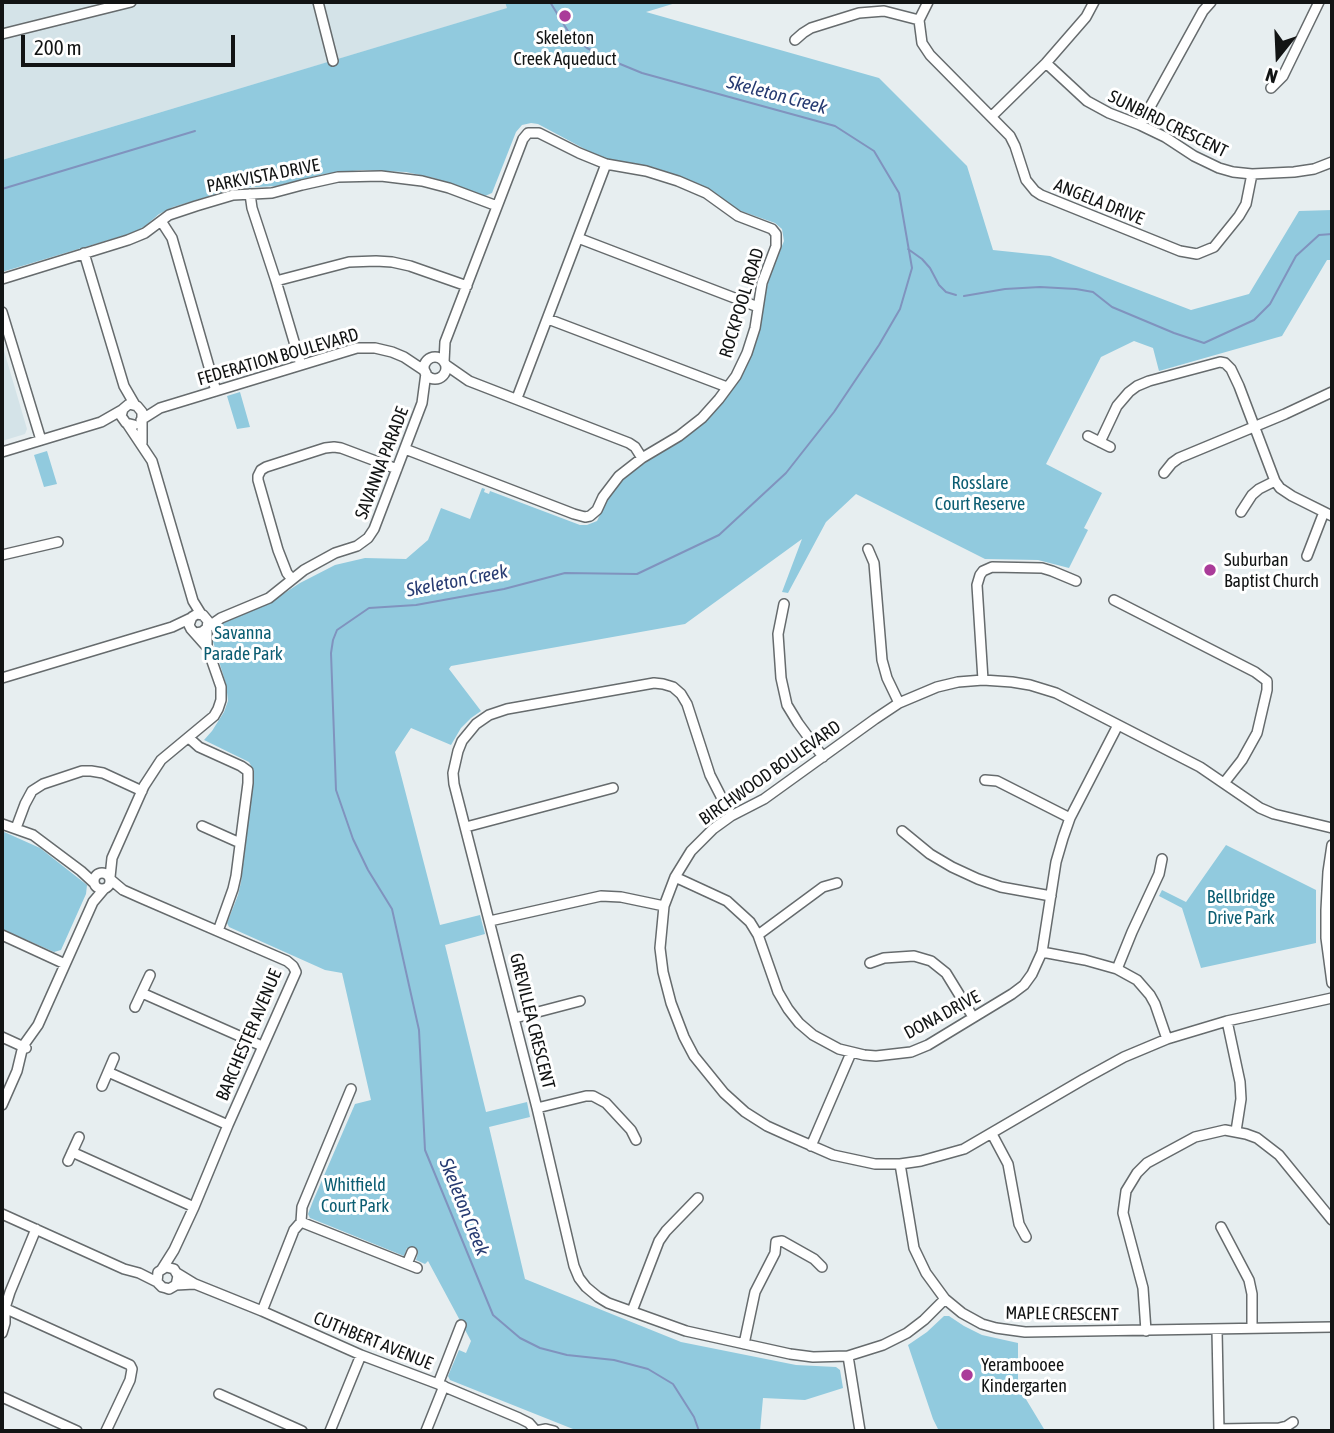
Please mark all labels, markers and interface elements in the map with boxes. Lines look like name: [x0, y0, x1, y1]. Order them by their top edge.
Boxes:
marker: Skeleton Creek Aqueduct: [557, 8, 573, 24]
scale bar: [24, 21, 238, 65]
north arrow: [1243, 21, 1313, 91]
place label: Skeleton Creek Aqueduct: [513, 27, 617, 70]
text: 200 m: [34, 35, 82, 59]
text: N: [1263, 64, 1280, 88]
water label: Skeleton Creek: [724, 71, 830, 119]
street label: SUNBIRD CRESCENT: [1105, 86, 1231, 162]
street label: PARKVISTA DRIVE: [205, 154, 321, 198]
street label: ANGELA DRIVE: [1051, 174, 1147, 230]
street label: ROCKPOOL ROAD: [715, 245, 769, 361]
street label: FEDERATION BOULEVARD: [195, 324, 361, 390]
street label: SAVANNA PARADE: [351, 404, 413, 522]
park label: Rosslare Court Reserve: [935, 472, 1025, 514]
place label: Suburban Baptist Church: [1224, 549, 1319, 592]
water label: Skeleton Creek: [404, 560, 510, 602]
marker: Suburban Baptist Church: [1202, 562, 1218, 578]
park label: Savanna Parade Park: [203, 622, 283, 664]
street label: BIRCHWOOD BOULEVARD: [695, 716, 845, 830]
park label: Bellbridge Drive Park: [1207, 886, 1275, 928]
street label: GREVILLEA CRESCENT: [505, 951, 559, 1091]
street label: BARCHESTER AVENUE: [212, 966, 286, 1104]
street label: DONA DRIVE: [900, 986, 984, 1044]
water label: Skeleton Creek: [434, 1155, 494, 1259]
park label: Whitfield Court Park: [321, 1174, 389, 1216]
street label: MAPLE CRESCENT: [1005, 1302, 1119, 1326]
street label: CUTHBERT AVENUE: [310, 1307, 436, 1375]
place label: Yerambooee Kindergarten: [981, 1354, 1067, 1396]
marker: Yerambooee Kindergarten: [959, 1367, 975, 1383]

